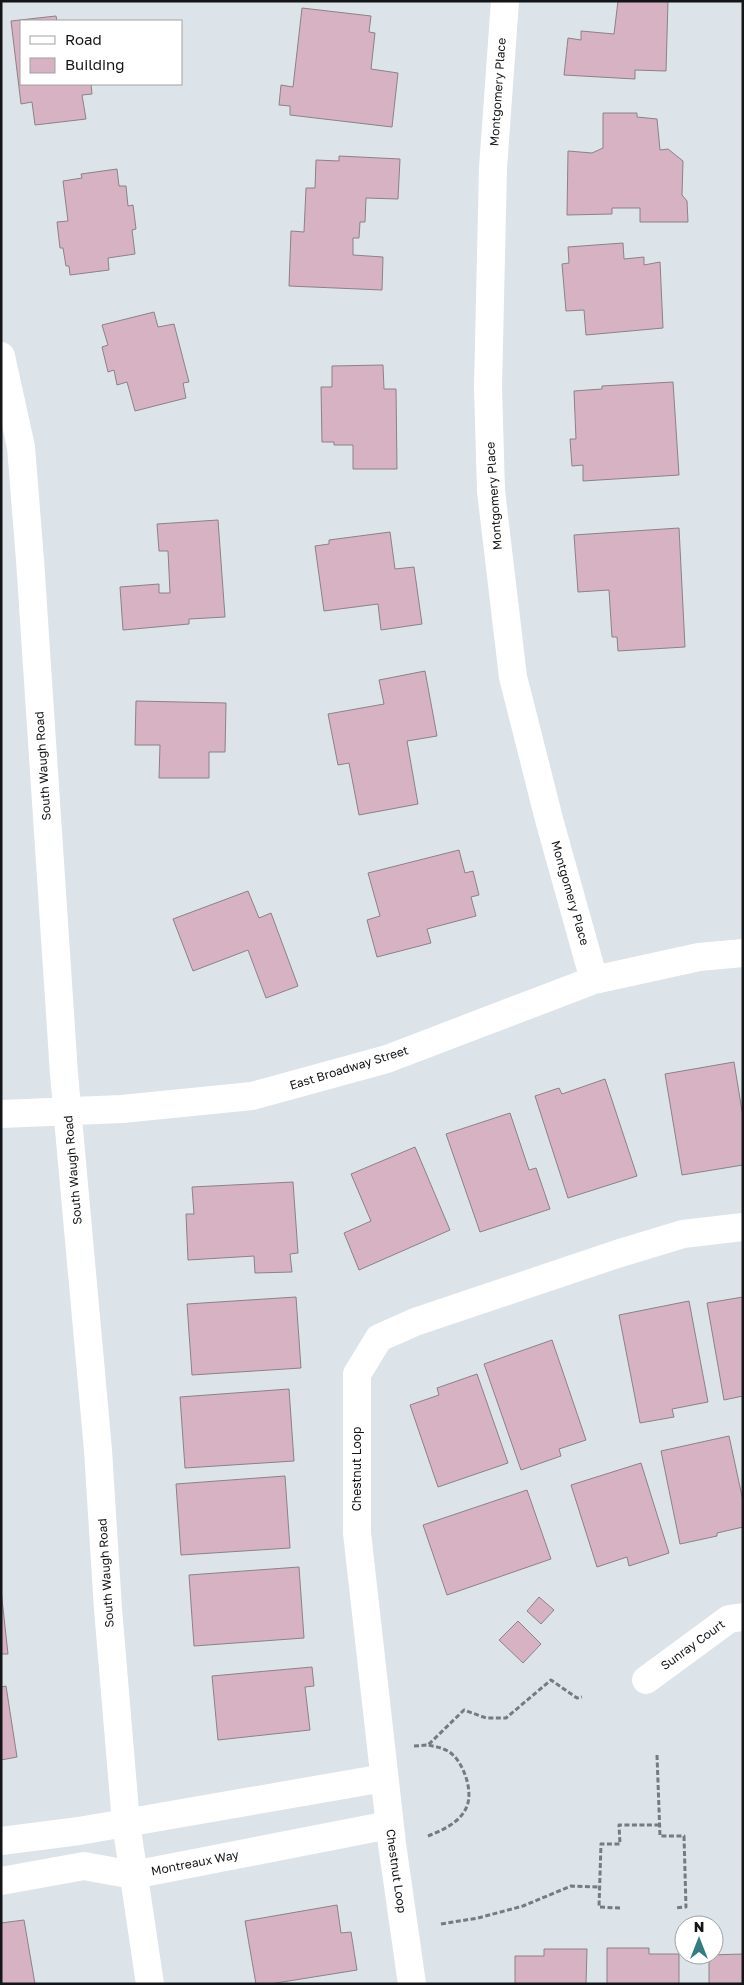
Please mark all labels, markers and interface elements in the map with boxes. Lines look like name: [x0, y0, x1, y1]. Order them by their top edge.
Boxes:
legend: [20, 20, 182, 85]
text: Road: [65, 30, 102, 48]
street label: Montgomery Place: [486, 37, 509, 147]
text: Building: [65, 55, 125, 73]
street label: Montgomery Place: [482, 441, 505, 551]
street label: South Waugh Road: [31, 711, 54, 821]
street label: Montgomery Place: [548, 839, 593, 947]
street label: East Broadway Street: [288, 1042, 410, 1093]
street label: South Waugh Road: [60, 1115, 85, 1225]
street label: Chestnut Loop: [349, 1427, 364, 1511]
street label: South Waugh Road: [94, 1518, 117, 1628]
street label: Sunray Court: [658, 1616, 728, 1673]
street label: Chestnut Loop: [383, 1828, 410, 1914]
street label: Montreaux Way: [150, 1847, 240, 1878]
north arrow: [674, 1915, 724, 1965]
text: N: [694, 1918, 704, 1935]

